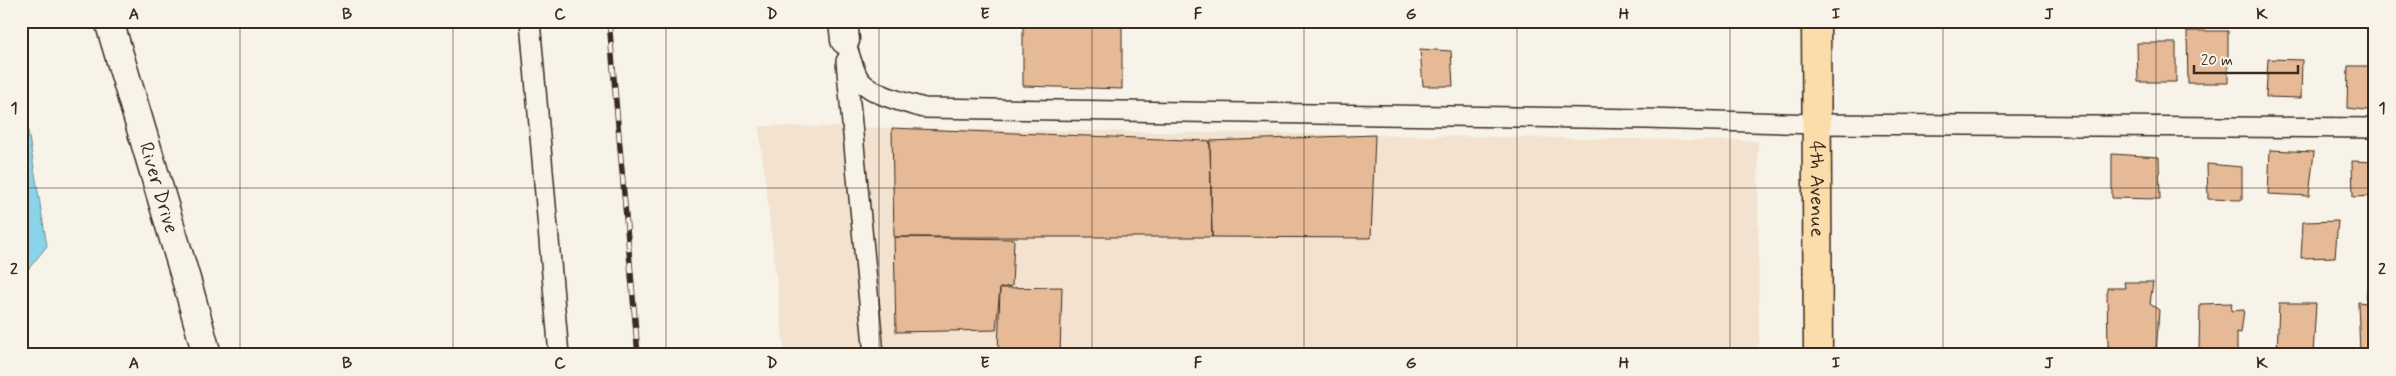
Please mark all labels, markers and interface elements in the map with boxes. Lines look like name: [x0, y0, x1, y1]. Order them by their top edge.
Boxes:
text: A: [129, 4, 139, 25]
text: B: [342, 4, 352, 25]
text: C: [554, 4, 566, 25]
text: D: [766, 4, 778, 25]
text: E: [980, 4, 990, 25]
text: F: [1194, 4, 1203, 25]
text: G: [1406, 4, 1417, 25]
text: H: [1619, 4, 1630, 25]
text: I: [1832, 4, 1841, 25]
text: J: [2044, 4, 2054, 25]
text: K: [2256, 4, 2268, 25]
scale bar: [2194, 42, 2297, 74]
text: 20 m: [2201, 51, 2233, 71]
text: 1: [10, 98, 18, 119]
text: 1: [2378, 98, 2386, 119]
street label: River Drive: [132, 139, 185, 237]
street label: 4th Avenue: [1803, 141, 1831, 238]
text: 2: [10, 259, 18, 280]
text: 2: [2378, 259, 2386, 280]
text: A: [129, 353, 139, 374]
text: B: [342, 353, 352, 374]
text: C: [554, 353, 566, 374]
text: D: [766, 353, 778, 374]
text: E: [980, 353, 990, 374]
text: F: [1194, 353, 1203, 374]
text: G: [1406, 353, 1417, 374]
text: H: [1619, 353, 1630, 374]
text: I: [1832, 353, 1841, 374]
text: J: [2044, 353, 2054, 374]
text: K: [2256, 353, 2268, 374]

